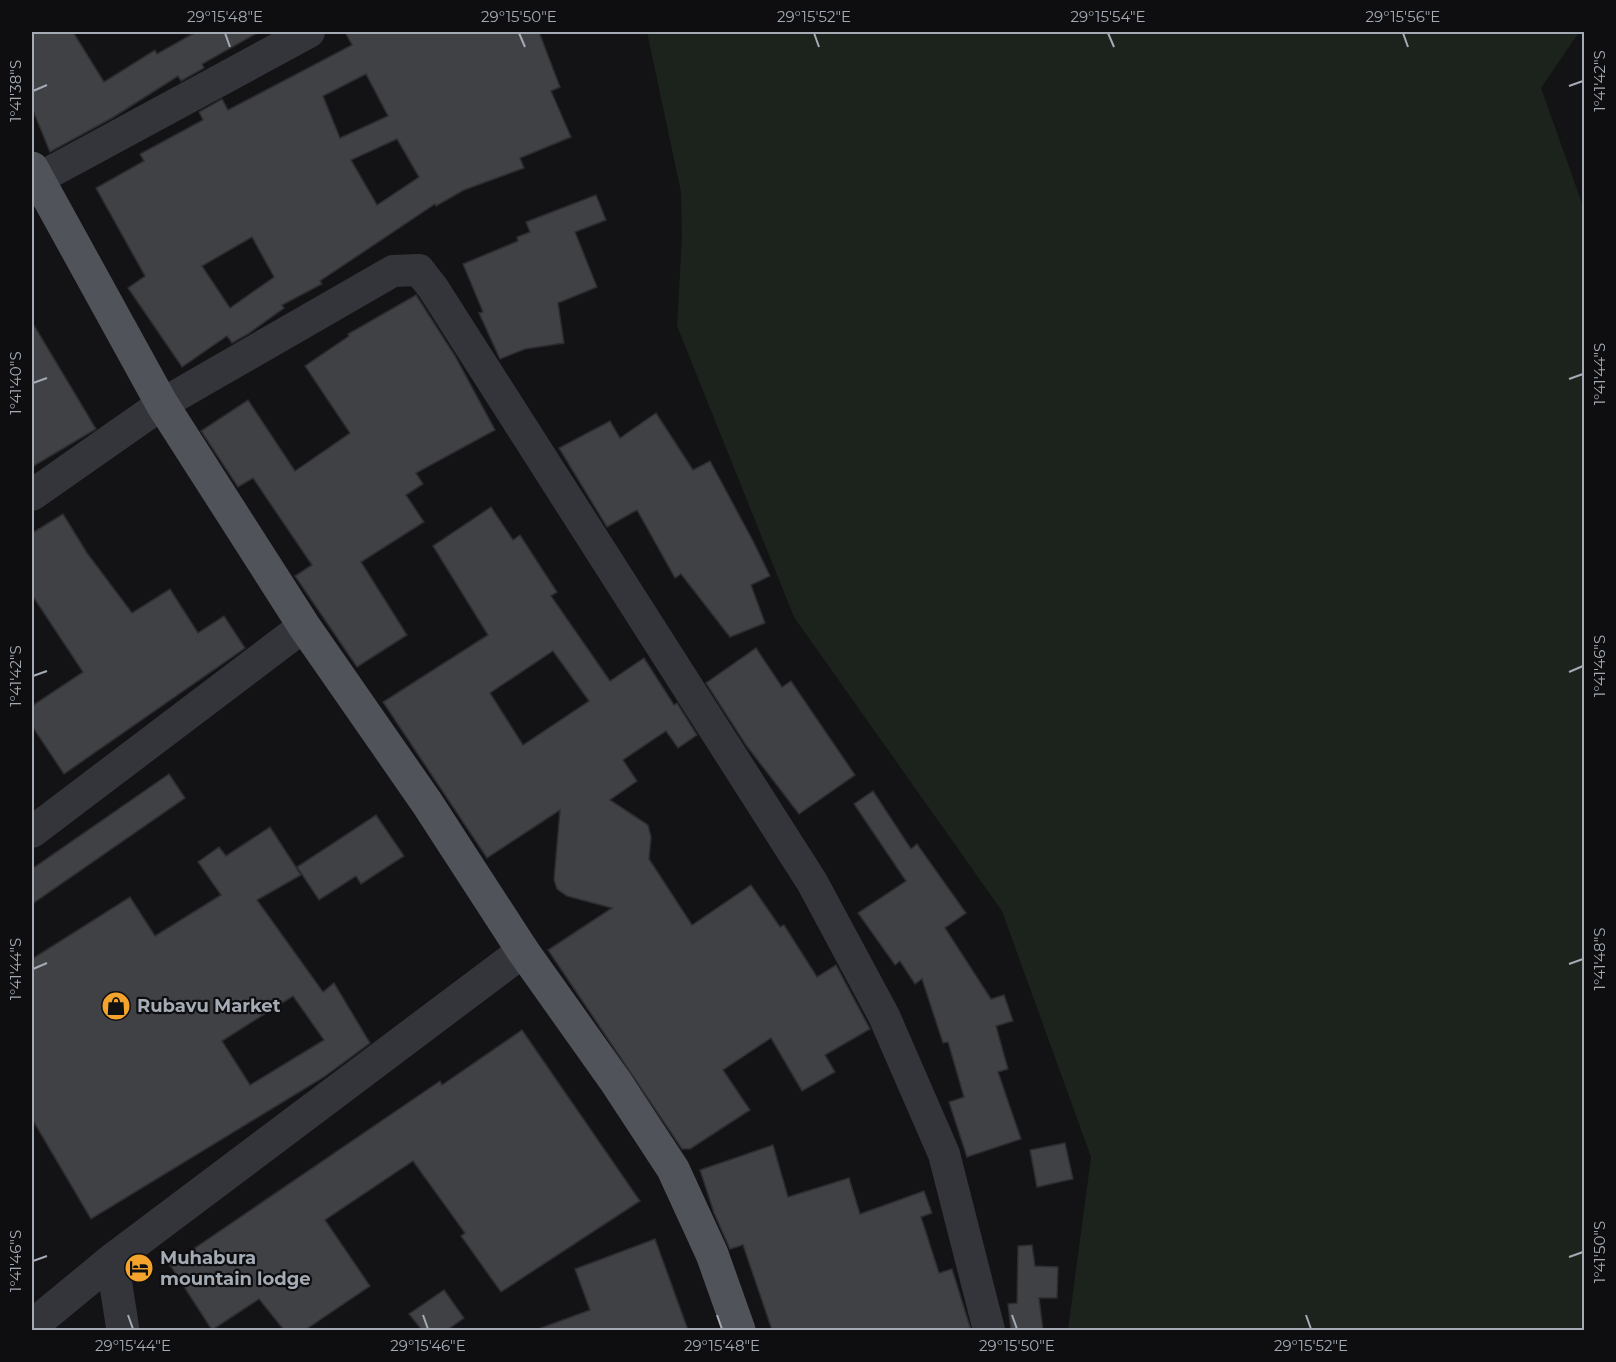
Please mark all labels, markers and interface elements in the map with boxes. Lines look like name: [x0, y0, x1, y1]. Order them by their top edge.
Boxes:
text: 29°15'48"E: [187, 7, 263, 26]
text: 29°15'50"E: [481, 7, 557, 26]
text: 29°15'52"E: [777, 7, 851, 26]
text: 29°15'54"E: [1070, 7, 1146, 26]
text: 29°15'56"E: [1366, 7, 1440, 26]
text: 1°41'42"S: [1590, 50, 1609, 112]
text: 1°41'38"S: [6, 60, 25, 122]
text: 1°41'44"S: [1590, 343, 1609, 405]
text: 1°41'40"S: [6, 351, 25, 415]
text: 1°41'46"S: [1590, 635, 1609, 697]
text: 1°41'42"S: [6, 645, 25, 707]
text: 1°41'48"S: [1590, 928, 1609, 990]
text: 1°41'44"S: [6, 938, 25, 1000]
shop icon: Rubavu Market: [100, 990, 132, 1022]
place label: Rubavu Market: [137, 995, 281, 1017]
text: 1°41'50"S: [1590, 1221, 1609, 1283]
text: 1°41'46"S: [6, 1230, 25, 1292]
place label: Muhabura mountain lodge: [160, 1247, 311, 1290]
hotel icon: Muhabura mountain lodge: [123, 1252, 155, 1284]
text: 29°15'44"E: [95, 1336, 171, 1355]
text: 29°15'46"E: [390, 1336, 466, 1355]
text: 29°15'48"E: [684, 1336, 760, 1355]
text: 29°15'50"E: [979, 1336, 1055, 1355]
text: 29°15'52"E: [1274, 1336, 1348, 1355]

